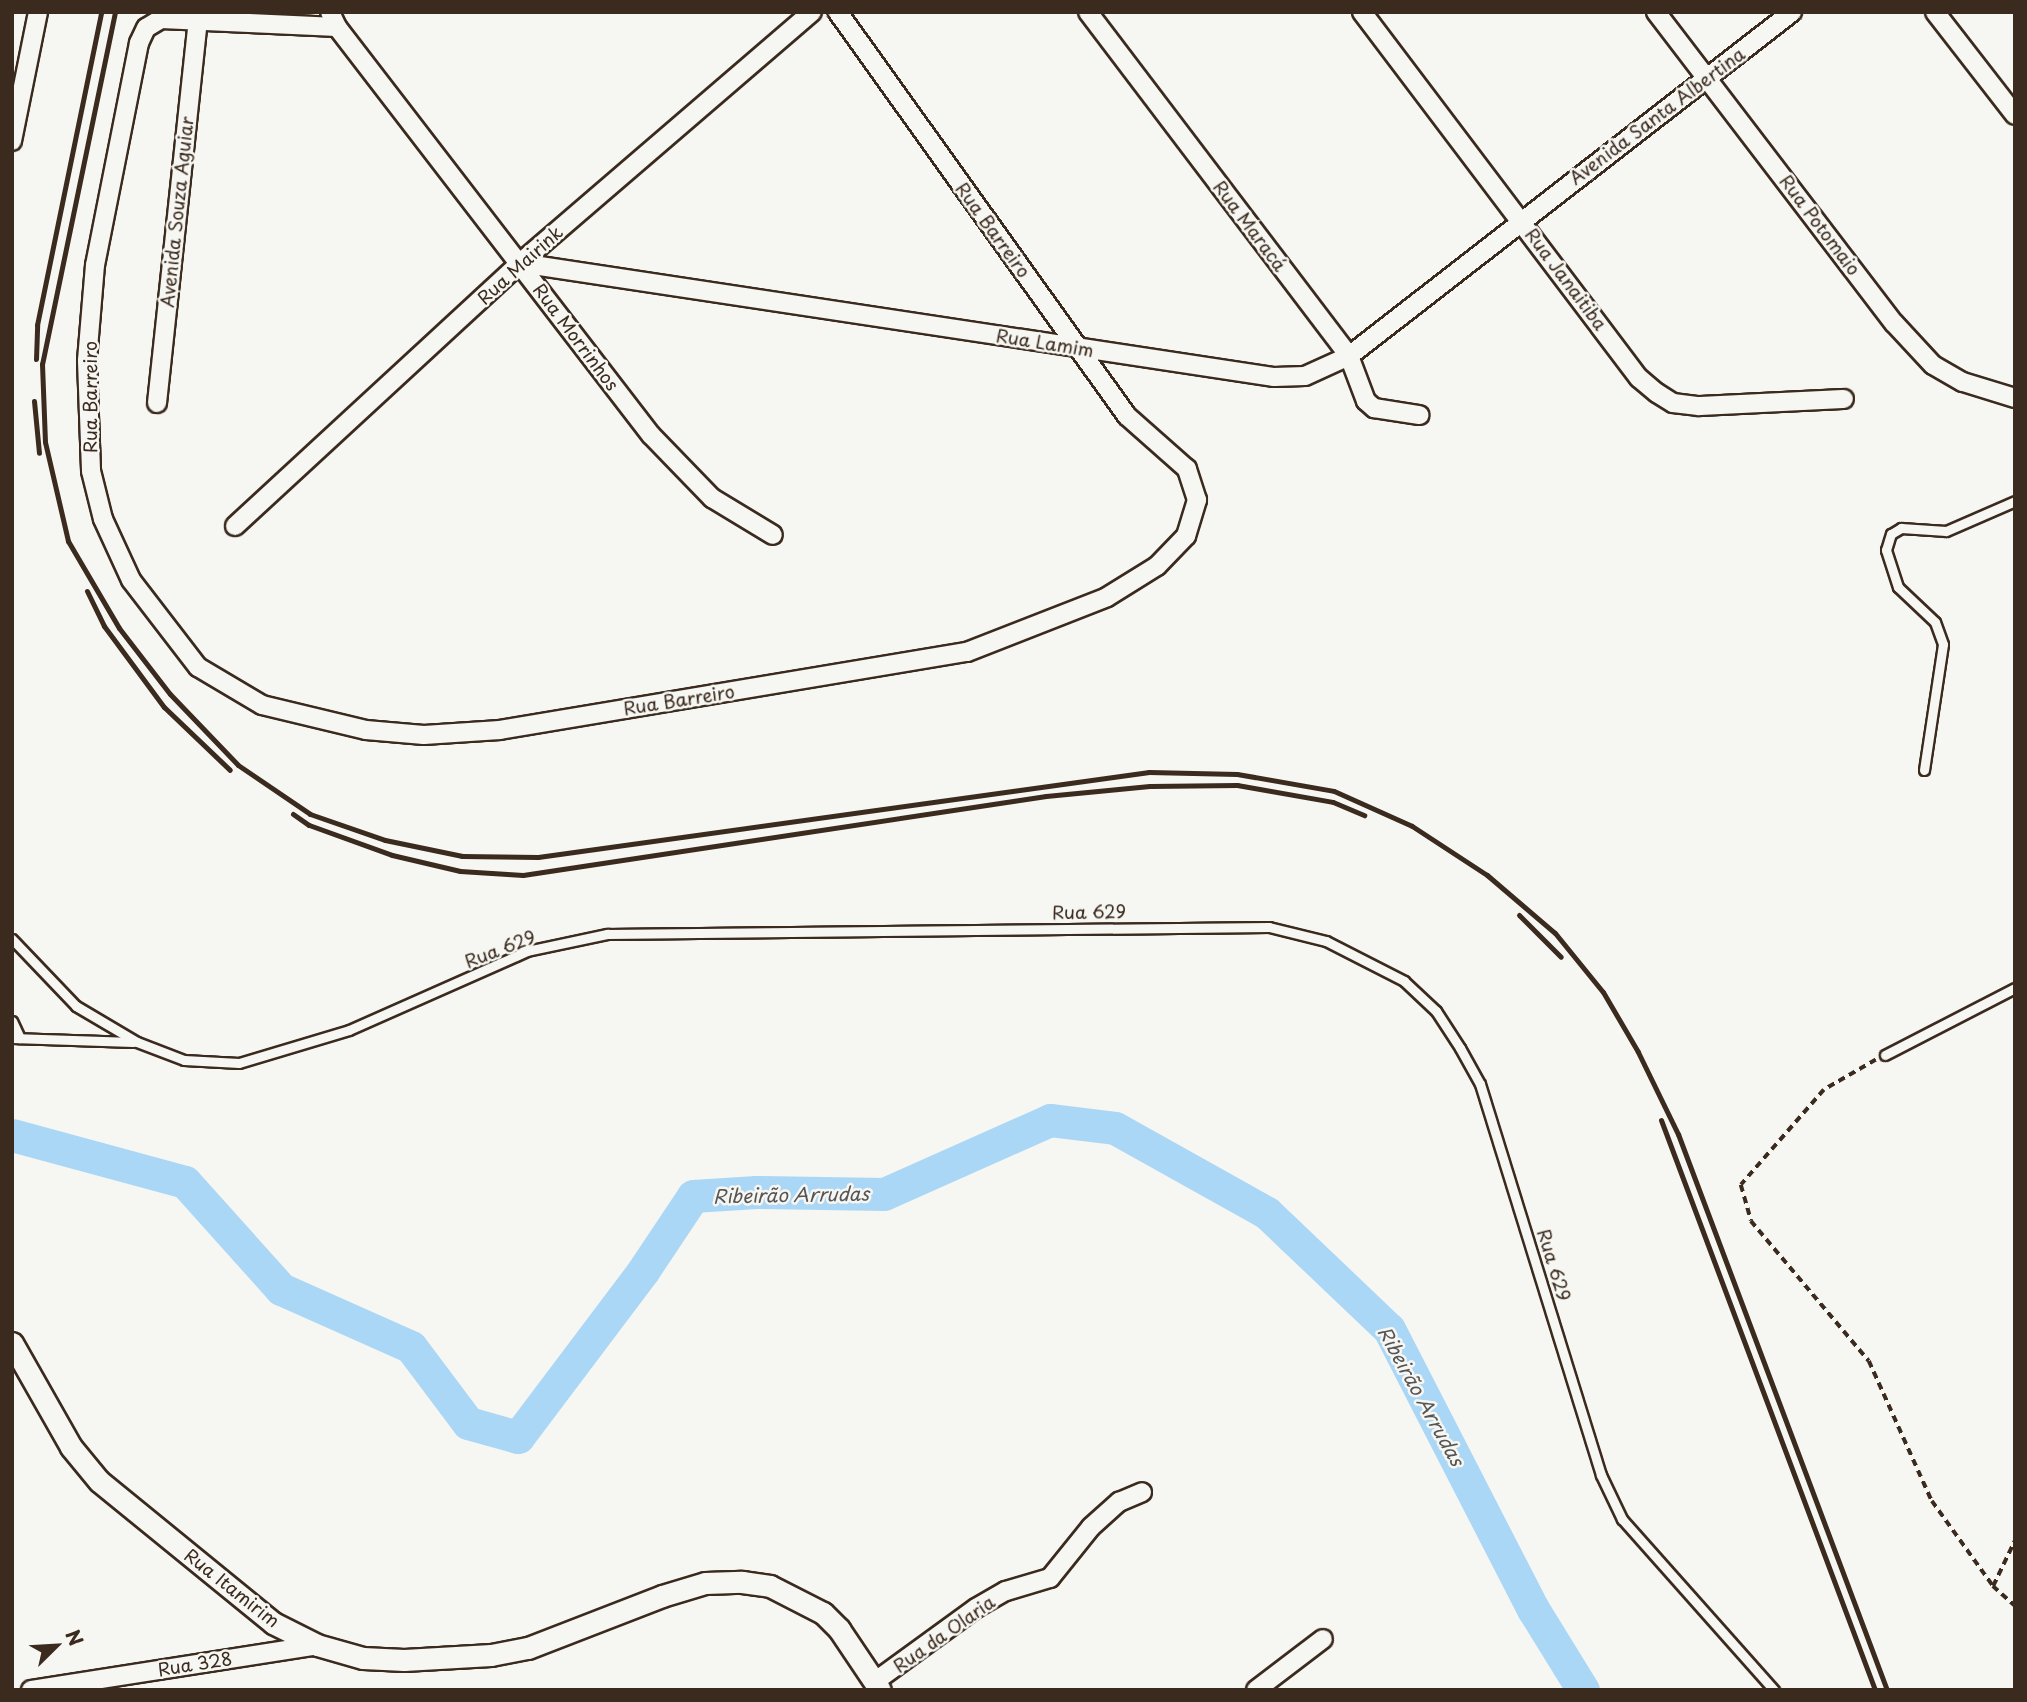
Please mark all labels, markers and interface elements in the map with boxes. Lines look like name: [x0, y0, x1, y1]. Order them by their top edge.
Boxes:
street label: Avenida Santa Albertina: [1565, 43, 1749, 189]
street label: Avenida Souza Aguiar: [156, 116, 198, 308]
street label: Rua Potomaio: [1775, 171, 1865, 279]
street label: Rua Maracá: [1209, 176, 1291, 276]
street label: Rua Barreiro: [951, 178, 1035, 282]
street label: Rua Mairink: [473, 221, 567, 309]
street label: Rua Janaitiba: [1520, 223, 1612, 335]
street label: Rua Morrinhos: [529, 279, 623, 395]
street label: Rua Lamim: [994, 325, 1096, 361]
street label: Rua Barreiro: [79, 341, 101, 453]
street label: Rua Barreiro: [622, 681, 736, 719]
street label: Rua 629: [1052, 901, 1126, 923]
street label: Rua 629: [461, 926, 539, 972]
water label: Ribeirão Arrudas: [713, 1182, 869, 1208]
street label: Rua 629: [1533, 1226, 1575, 1304]
water label: Ribeirão Arrudas: [1373, 1322, 1469, 1470]
street label: Rua Itamirim: [180, 1544, 284, 1632]
street label: Rua da Olaria: [888, 1590, 1000, 1678]
north arrow: [21, 1611, 91, 1681]
text: N: [59, 1625, 91, 1650]
street label: Rua 328: [156, 1647, 234, 1681]

